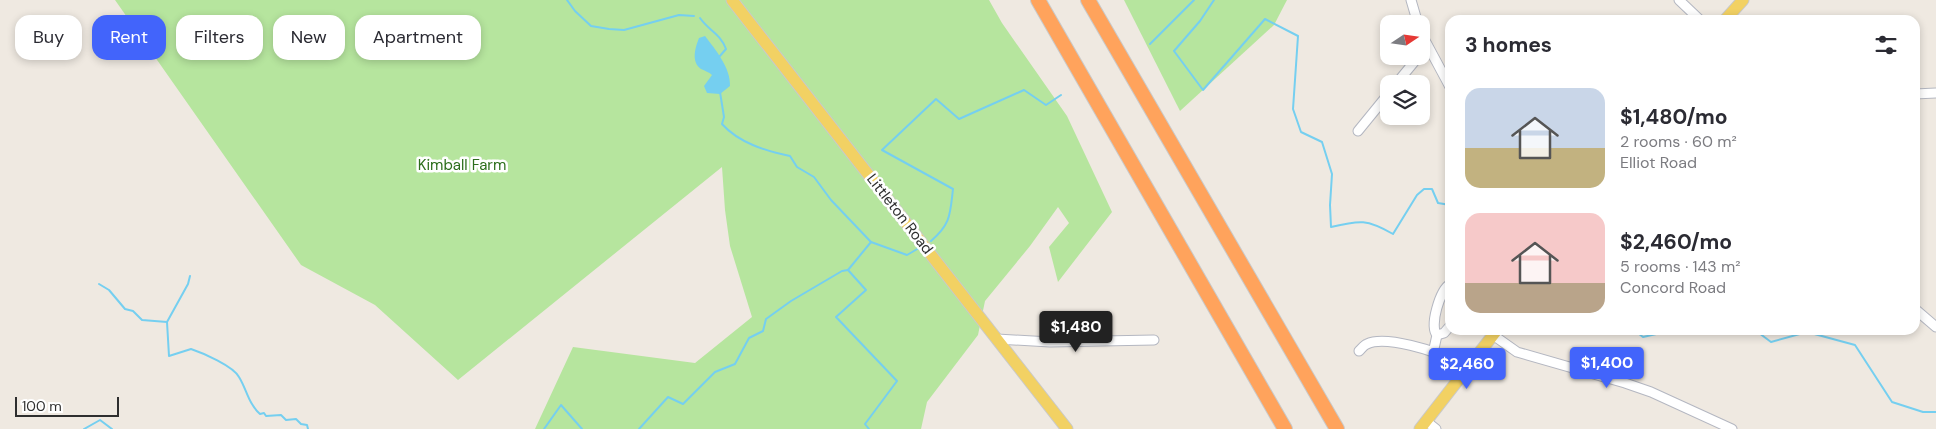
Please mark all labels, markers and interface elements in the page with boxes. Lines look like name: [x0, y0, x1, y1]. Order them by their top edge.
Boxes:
chip: Buy: [15, 15, 82, 60]
chip: Rent: [92, 15, 166, 60]
chip: Filters: [176, 15, 263, 60]
chip: New: [273, 15, 345, 60]
chip: Apartment: [355, 15, 481, 60]
north arrow: [1380, 15, 1430, 65]
map controls: [1380, 15, 1430, 125]
text: 3 homes: [1465, 31, 1552, 59]
icon: filters: [1872, 31, 1900, 59]
button: layers: [1380, 75, 1430, 125]
text: $1,480/mo: [1620, 103, 1728, 131]
icon: home: [1505, 108, 1565, 168]
text: 2 rooms · 60 m²: [1620, 131, 1737, 152]
text: Elliot Road: [1620, 152, 1697, 173]
park label: Kimball Farm: [418, 155, 506, 175]
street label: Littleton Road: [862, 170, 938, 258]
text: $2,460/mo: [1620, 228, 1732, 256]
icon: home: [1505, 233, 1565, 293]
text: 5 rooms · 143 m²: [1620, 256, 1741, 277]
text: Concord Road: [1620, 277, 1726, 298]
pin: $1,480: [1035, 310, 1117, 353]
text: $1,480: [1050, 316, 1102, 337]
pin: $1,400: [1566, 346, 1648, 389]
pin: $2,460: [1426, 348, 1508, 390]
text: $1,400: [1581, 352, 1633, 373]
text: $2,460: [1440, 353, 1494, 374]
scale bar: [15, 394, 119, 417]
text: 100 m: [22, 397, 62, 415]

